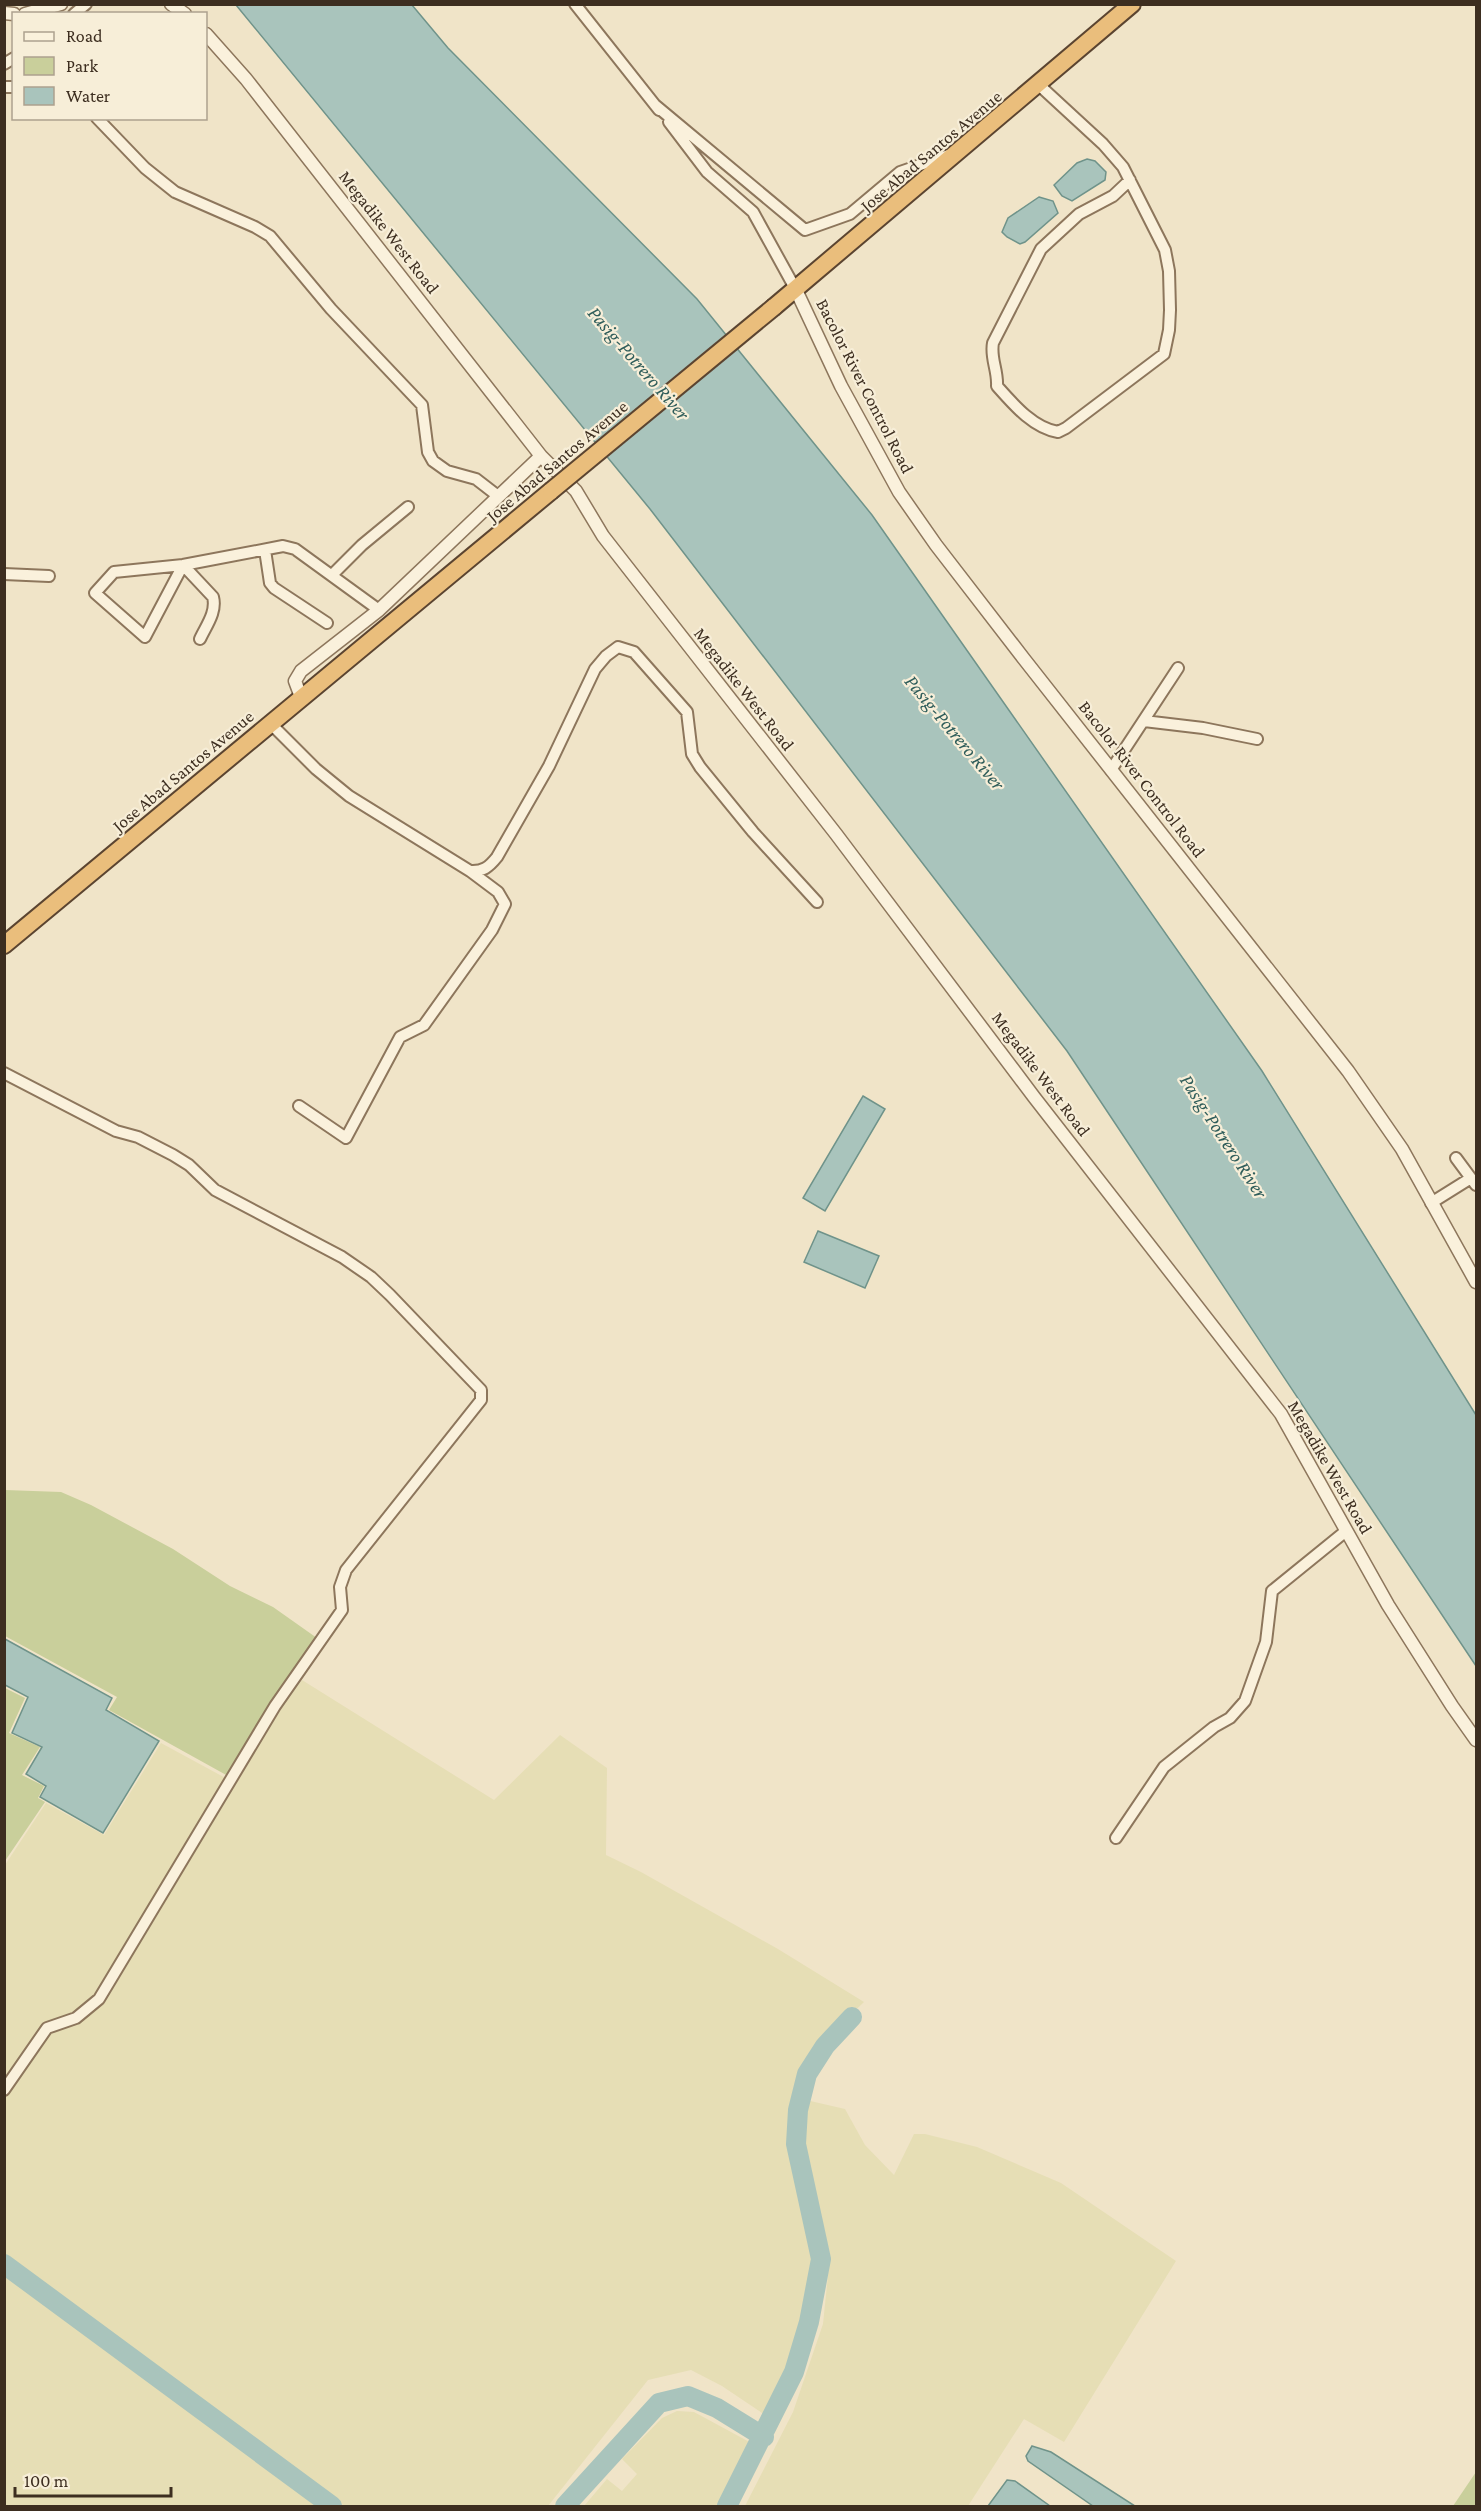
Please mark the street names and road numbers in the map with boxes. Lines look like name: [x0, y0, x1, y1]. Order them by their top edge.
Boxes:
street label: Jose Abad Santos Avenue: [855, 86, 1006, 217]
street label: Megadike West Road: [335, 167, 443, 298]
street label: Bacolor River Control Road: [812, 295, 918, 477]
street label: Jose Abad Santos Avenue: [481, 396, 632, 527]
street label: Megadike West Road: [690, 624, 798, 755]
street label: Bacolor River Control Road: [1075, 697, 1210, 862]
street label: Jose Abad Santos Avenue: [107, 706, 258, 837]
street label: Megadike West Road: [988, 1008, 1095, 1140]
street label: Megadike West Road: [1284, 1397, 1377, 1538]

